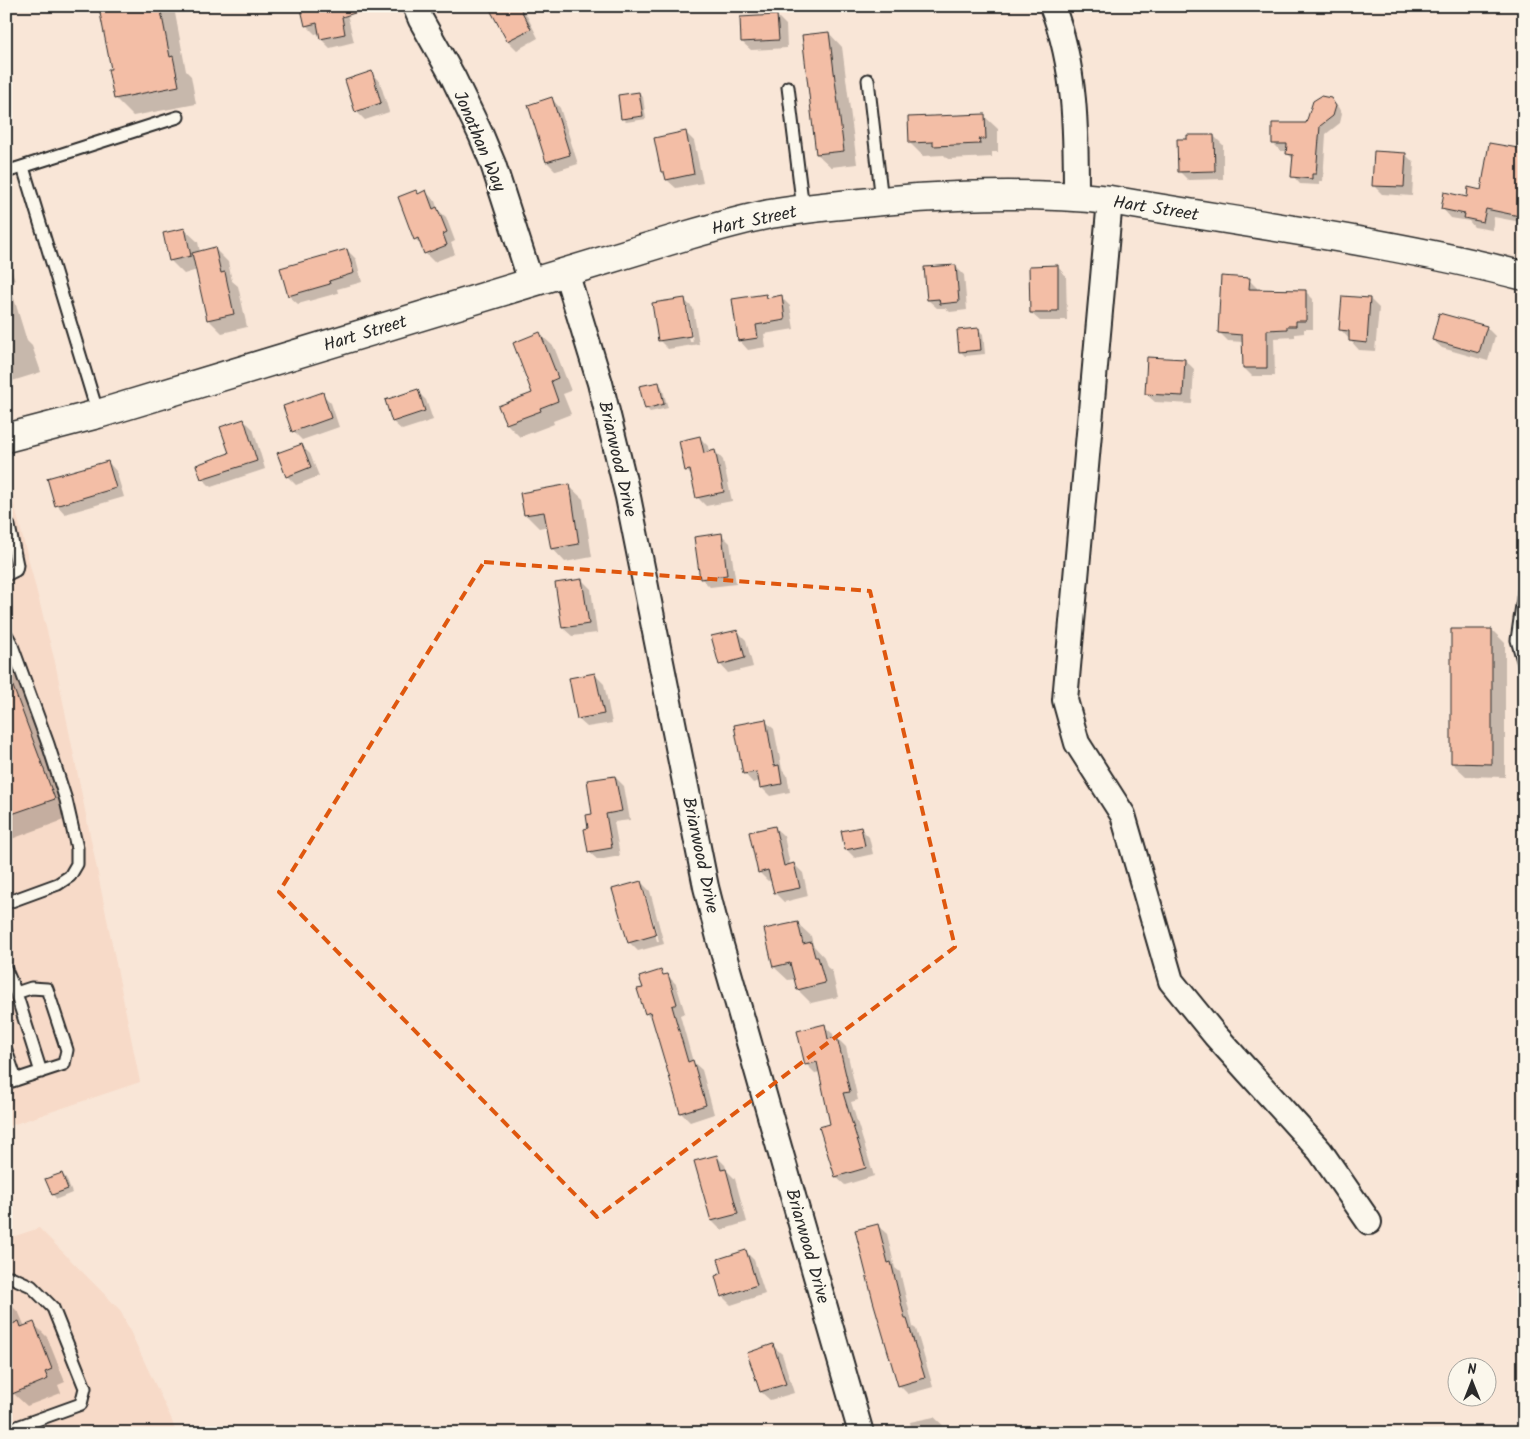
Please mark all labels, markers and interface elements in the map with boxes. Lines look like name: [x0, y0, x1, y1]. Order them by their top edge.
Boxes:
street label: Jonathan Way: [444, 86, 513, 197]
street label: Hart Street: [1111, 188, 1202, 231]
street label: Hart Street: [709, 198, 801, 245]
street label: Hart Street: [320, 308, 412, 361]
street label: Briarwood Drive: [589, 398, 644, 520]
street label: Briarwood Drive: [673, 794, 726, 916]
street label: Briarwood Drive: [776, 1186, 837, 1307]
north arrow: [1448, 1356, 1498, 1406]
text: N: [1468, 1359, 1477, 1381]

